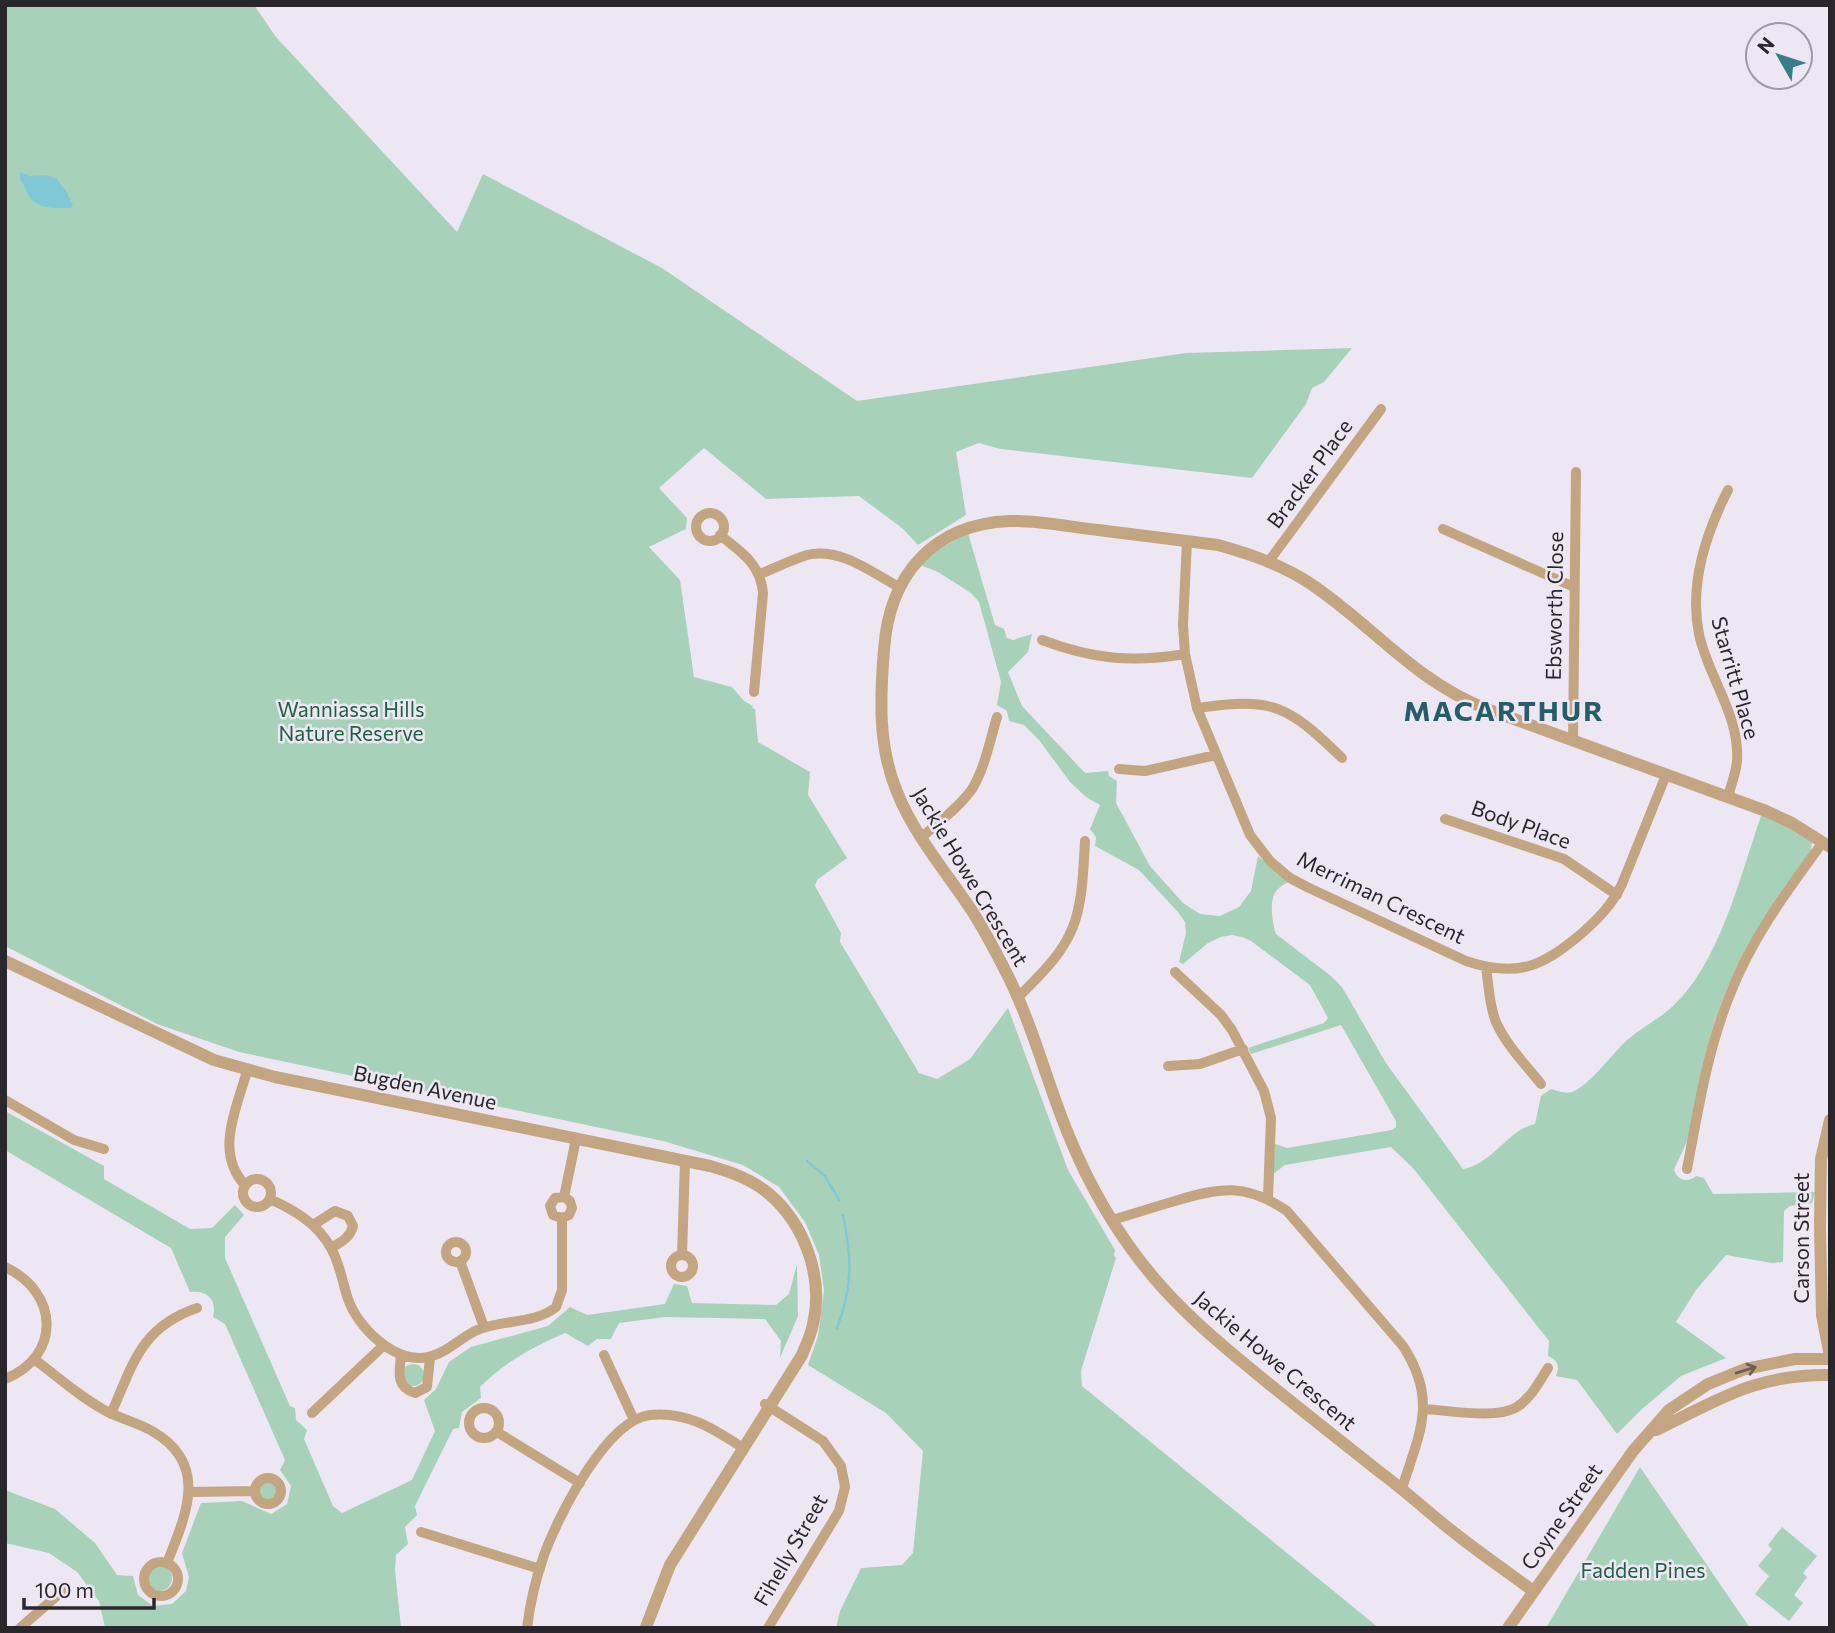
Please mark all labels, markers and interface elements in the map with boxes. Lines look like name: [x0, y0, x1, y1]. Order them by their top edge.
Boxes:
north arrow: [1744, 21, 1814, 91]
text: N: [1752, 32, 1779, 58]
street label: Bracker Place: [1261, 414, 1357, 532]
street label: Ebsworth Close: [1540, 531, 1567, 681]
street label: Starritt Place: [1707, 614, 1766, 742]
district label: MACARTHUR: [1403, 693, 1605, 727]
park label: Wanniassa Hills Nature Reserve: [277, 696, 425, 745]
street label: Jackie Howe Crescent: [908, 782, 1035, 970]
street label: Body Place: [1468, 794, 1575, 853]
street label: Merriman Crescent: [1294, 845, 1470, 948]
street label: Bugden Avenue: [351, 1059, 499, 1114]
street label: Carson Street: [1788, 1173, 1813, 1303]
street label: Jackie Howe Crescent: [1190, 1285, 1362, 1435]
one-way arrow: [1735, 1362, 1757, 1375]
street label: Coyne Street: [1515, 1458, 1607, 1574]
street label: Fihelly Street: [748, 1489, 832, 1610]
park label: Fadden Pines: [1580, 1557, 1706, 1582]
scale bar: [24, 1566, 154, 1610]
text: 100 m: [35, 1577, 94, 1602]

